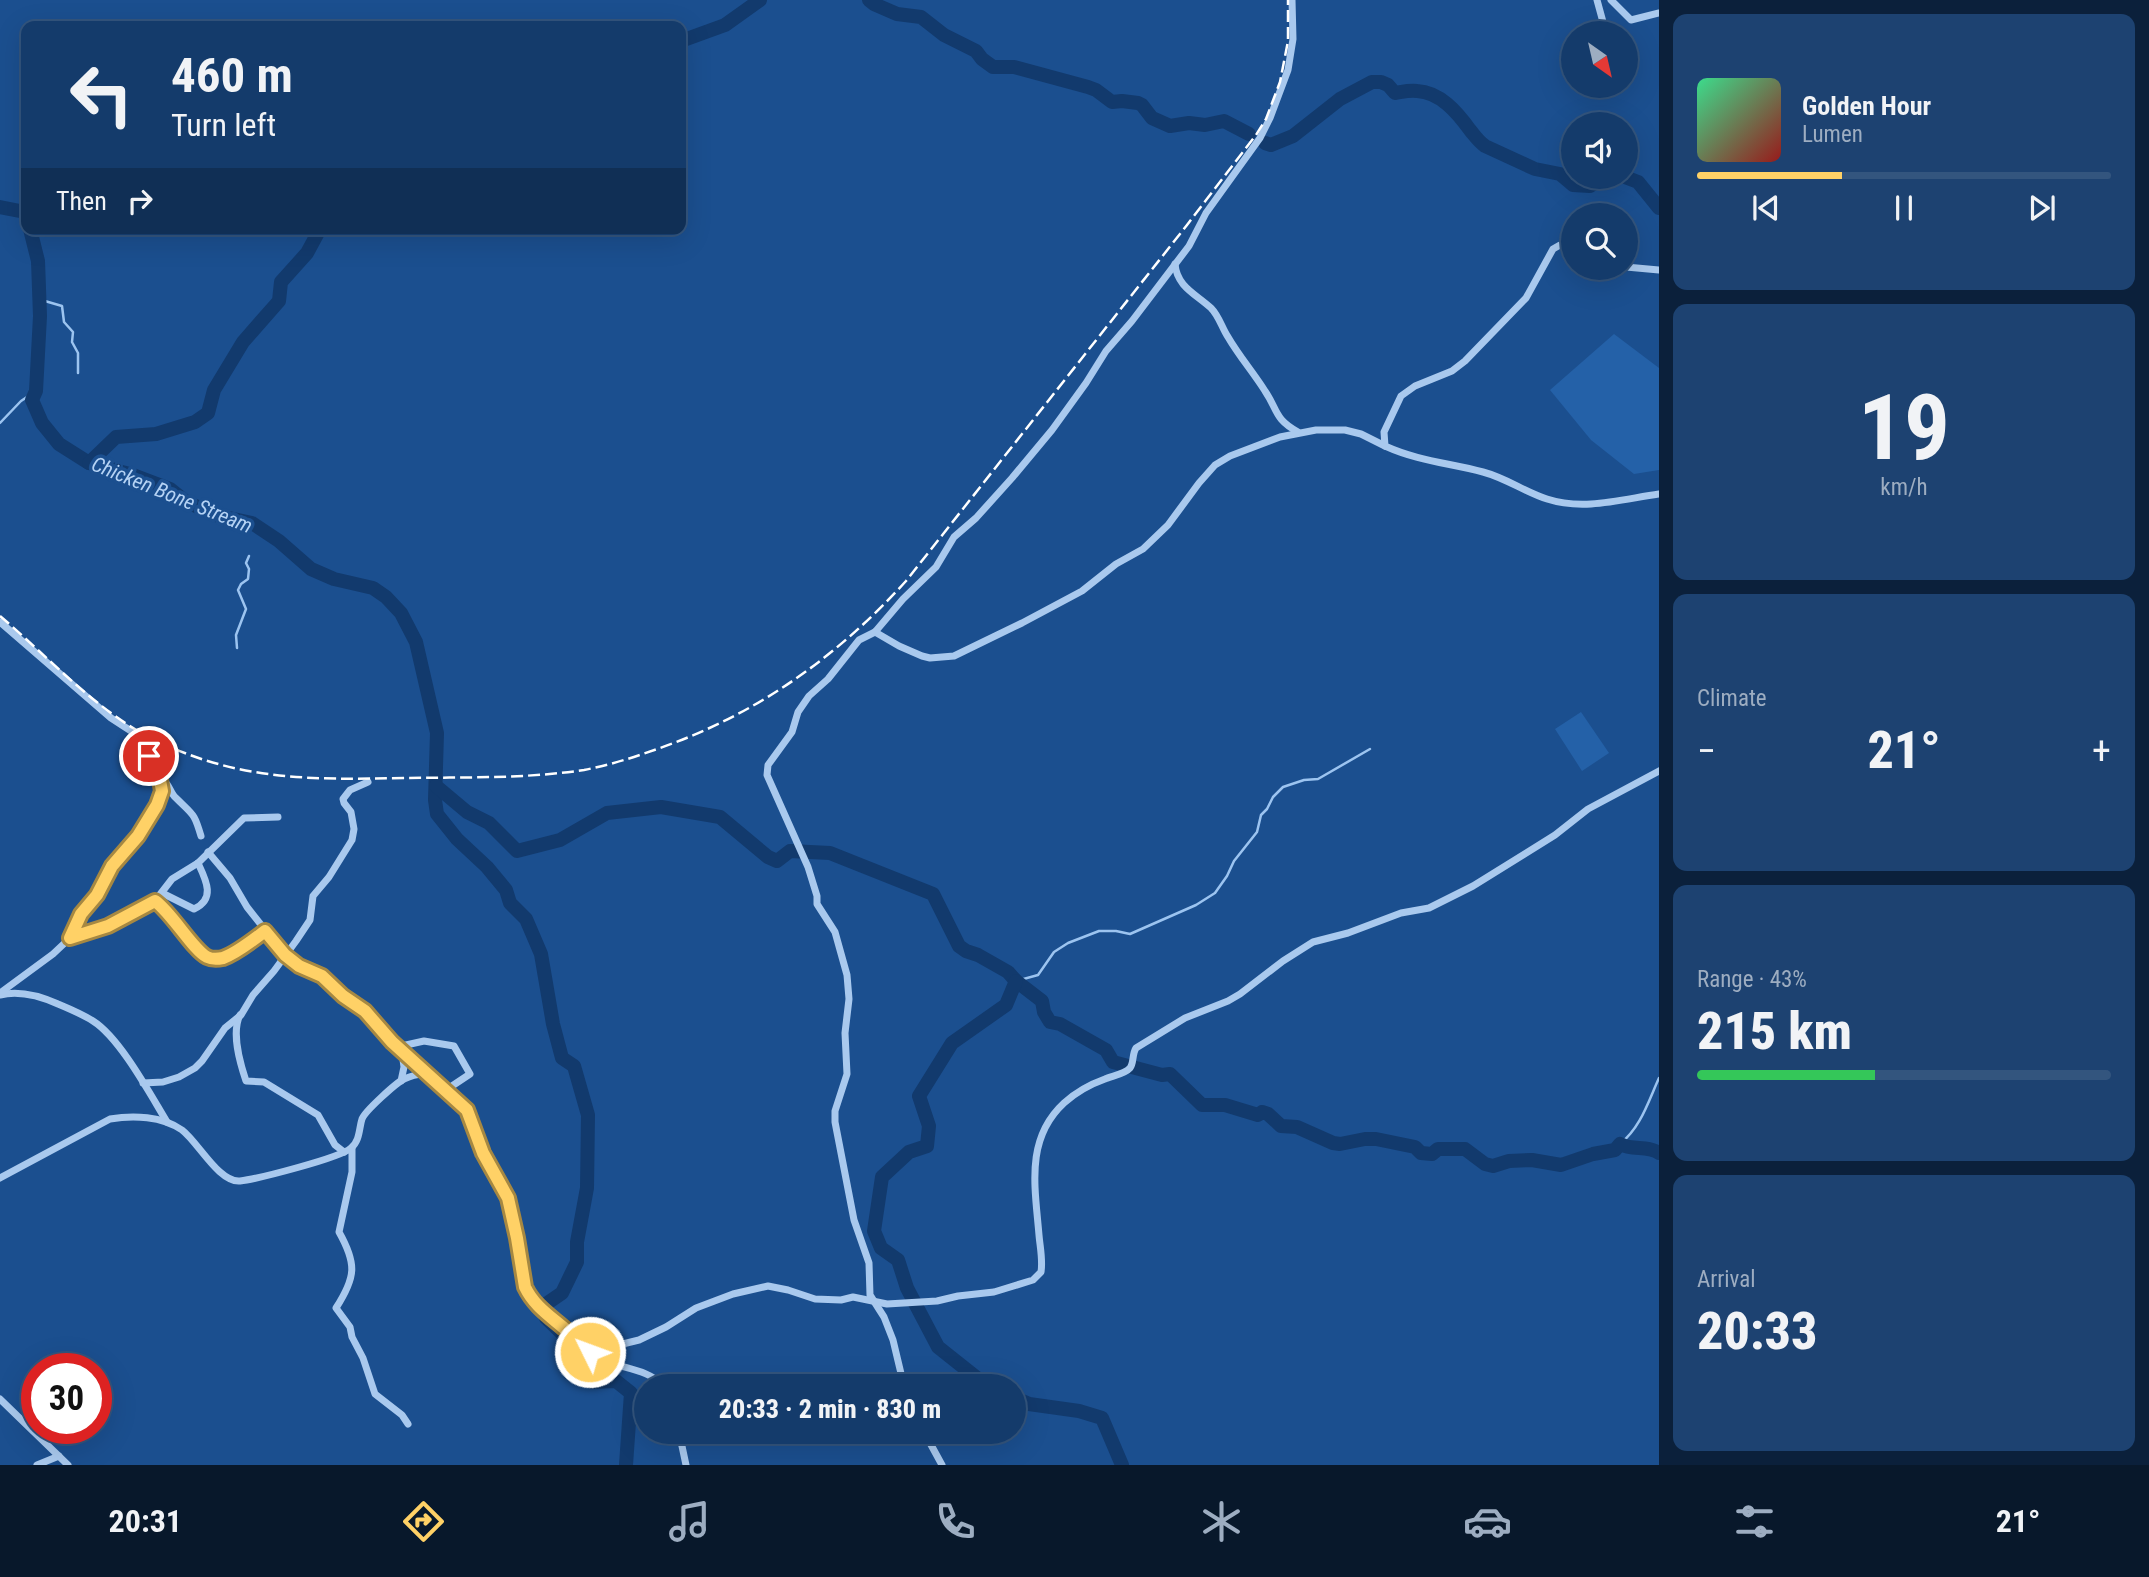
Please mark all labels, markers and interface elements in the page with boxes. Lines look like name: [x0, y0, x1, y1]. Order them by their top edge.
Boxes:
north arrow: [1561, 21, 1638, 98]
map controls: [1561, 21, 1638, 280]
text: 460 m: [171, 47, 293, 104]
icon: left: [56, 49, 147, 140]
text: Golden Hour: [1802, 91, 1931, 121]
text: Turn left: [171, 106, 276, 144]
button: sound: [1561, 112, 1638, 189]
text: Lumen: [1802, 121, 1863, 148]
icon: right: [121, 182, 159, 220]
text: Then: [56, 186, 107, 216]
icon: previous: [1747, 189, 1785, 227]
icon: pause: [1885, 189, 1923, 227]
icon: next: [2023, 189, 2061, 227]
button: search: [1561, 203, 1638, 280]
text: 19: [1858, 375, 1950, 481]
water label: Chicken Bone Stream: [88, 452, 256, 538]
text: km/h: [1880, 474, 1928, 501]
text: Climate: [1697, 685, 1767, 712]
text: 21°: [1867, 720, 1941, 781]
pin: [119, 726, 179, 786]
text: −: [1697, 729, 1716, 773]
text: +: [2092, 729, 2111, 773]
icon: arrive: [130, 737, 168, 775]
text: Range · 43%: [1697, 966, 1807, 993]
text: 215 km: [1697, 1001, 1852, 1062]
text: Arrival: [1697, 1266, 1756, 1293]
text: 20:33: [1697, 1301, 1817, 1362]
position arrow: [553, 1315, 627, 1389]
speed limit sign: 30: [21, 1353, 112, 1444]
text: 20:33 · 2 min · 830 m: [719, 1394, 941, 1424]
icon: directions: [399, 1497, 448, 1546]
icon: music: [665, 1497, 714, 1546]
icon: phone: [931, 1497, 980, 1546]
icon: climate: [1197, 1497, 1246, 1546]
icon: car: [1463, 1497, 1512, 1546]
icon: filters: [1730, 1497, 1779, 1546]
text: 20:31: [109, 1502, 182, 1540]
text: 21°: [1996, 1502, 2040, 1540]

